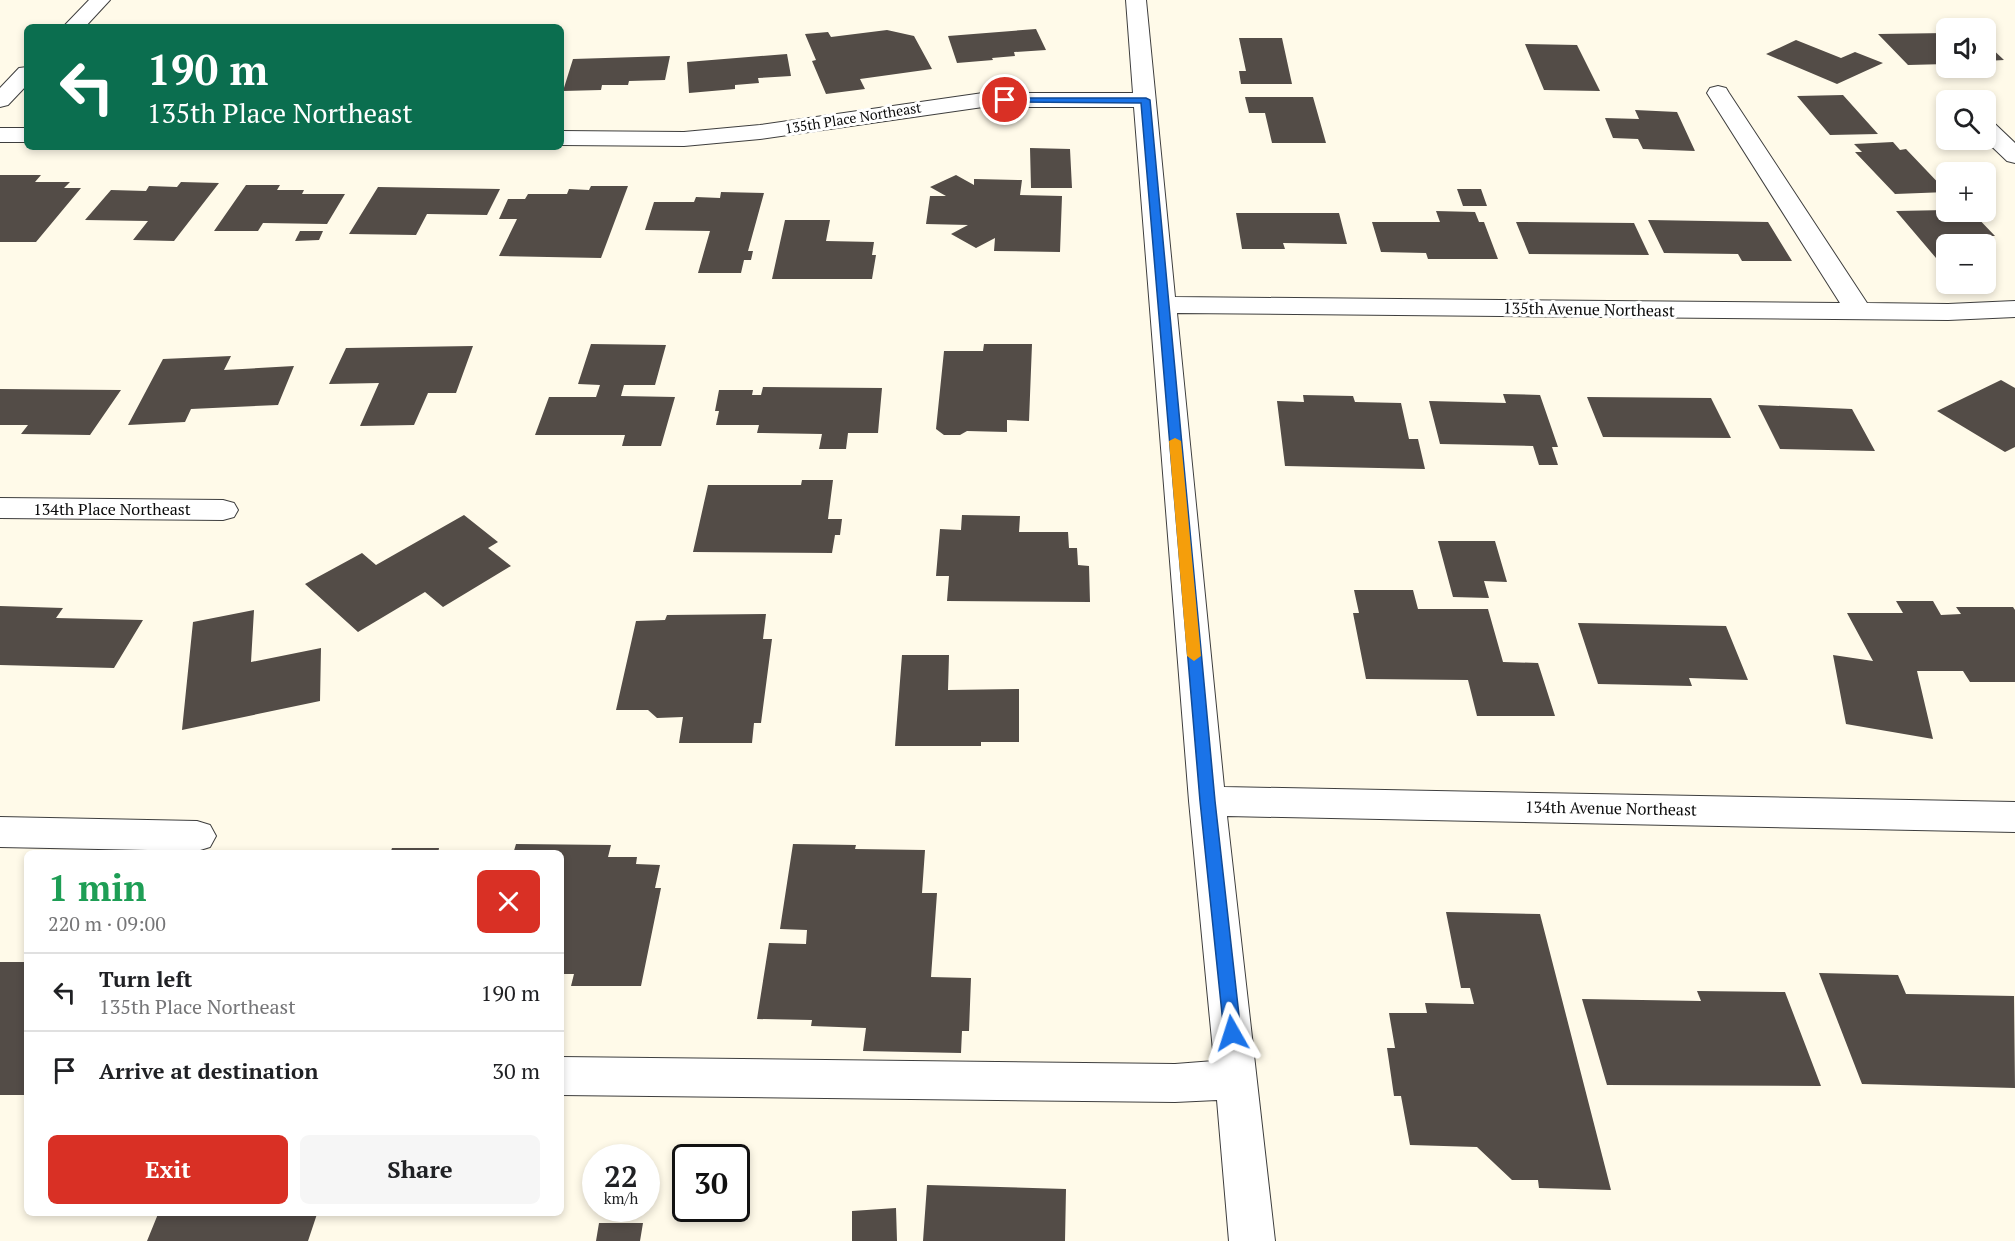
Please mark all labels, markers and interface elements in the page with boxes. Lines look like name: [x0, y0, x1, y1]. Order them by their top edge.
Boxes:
map controls: [1936, 18, 1996, 294]
button: sound: [1936, 18, 1996, 78]
text: 190 m: [147, 41, 268, 97]
icon: left: [48, 48, 126, 126]
pin: [979, 74, 1030, 125]
icon: arrive: [988, 83, 1021, 116]
button: search: [1936, 90, 1996, 150]
text: 135th Place Northeast: [147, 95, 413, 131]
street label: 135th Place Northeast: [783, 97, 923, 138]
button: +: [1936, 162, 1996, 222]
button: −: [1936, 234, 1996, 294]
street label: 135th Avenue Northeast: [1503, 297, 1675, 321]
street label: 134th Place Northeast: [33, 498, 191, 520]
street label: 134th Avenue Northeast: [1525, 796, 1697, 820]
text: 1 min: [48, 864, 146, 911]
button: close: [477, 870, 540, 933]
text: 220 m · 09:00: [48, 910, 166, 937]
text: Turn left: [99, 964, 192, 993]
icon: left: [48, 976, 81, 1009]
text: 190 m: [480, 978, 540, 1007]
text: 135th Place Northeast: [99, 993, 296, 1020]
position arrow: [1200, 1001, 1264, 1065]
icon: arrive: [48, 1054, 81, 1087]
text: Arrive at destination: [99, 1056, 318, 1085]
text: 30 m: [492, 1056, 540, 1085]
button: Exit: [48, 1135, 288, 1204]
button: Share: [300, 1135, 540, 1204]
speed limit sign: 30: [672, 1144, 750, 1222]
text: 22: [604, 1156, 638, 1196]
text: km/h: [604, 1188, 638, 1208]

